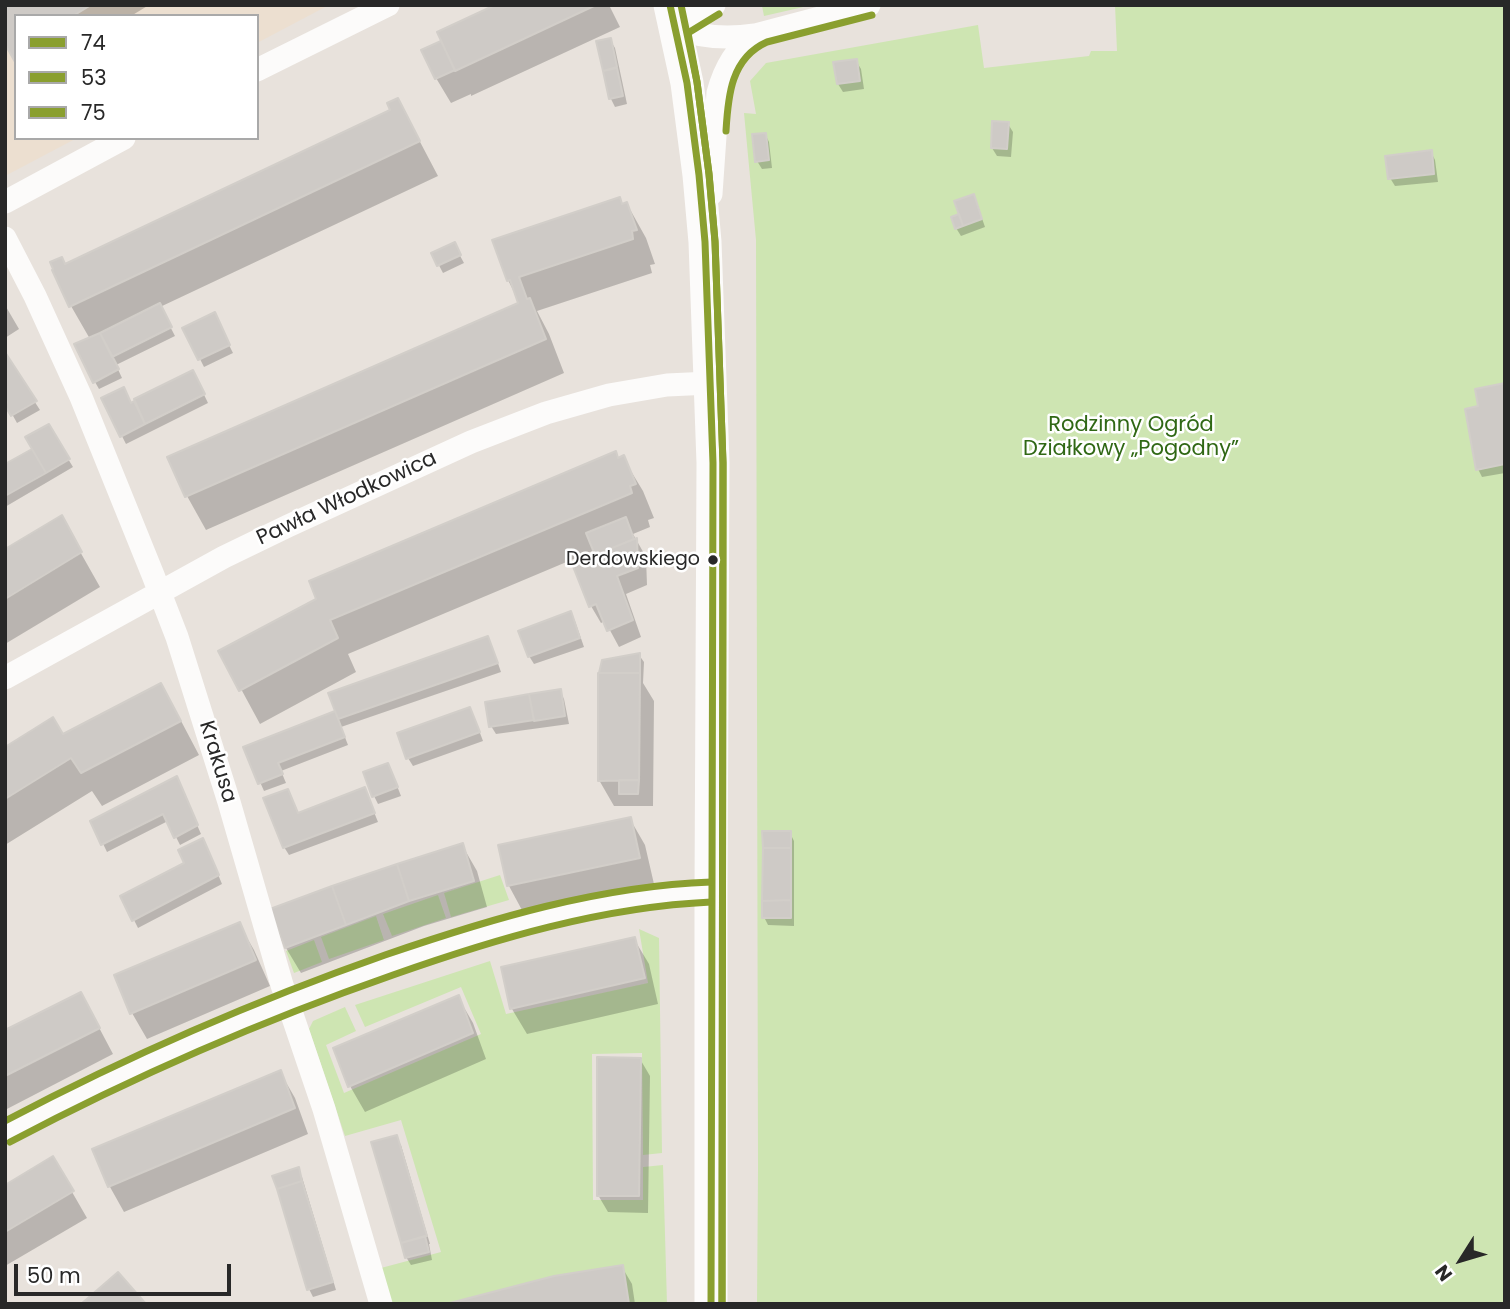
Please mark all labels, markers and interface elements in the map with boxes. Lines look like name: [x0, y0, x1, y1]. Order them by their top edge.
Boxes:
legend: [14, 14, 259, 140]
text: 74: [81, 28, 106, 57]
text: 53: [81, 63, 107, 92]
text: 75: [81, 98, 106, 127]
park label: Rodzinny Ogród Działkowy „Pogodny”: [1023, 413, 1239, 463]
street label: Pawła Włodkowica: [253, 446, 441, 552]
place label: Derdowskiego: [566, 549, 700, 571]
marker: Derdowskiego: [706, 553, 720, 567]
street label: Krakusa: [193, 718, 241, 806]
north arrow: [1426, 1225, 1496, 1295]
scale bar: [18, 1250, 234, 1294]
text: N: [1429, 1259, 1459, 1287]
text: 50 m: [27, 1261, 81, 1290]

